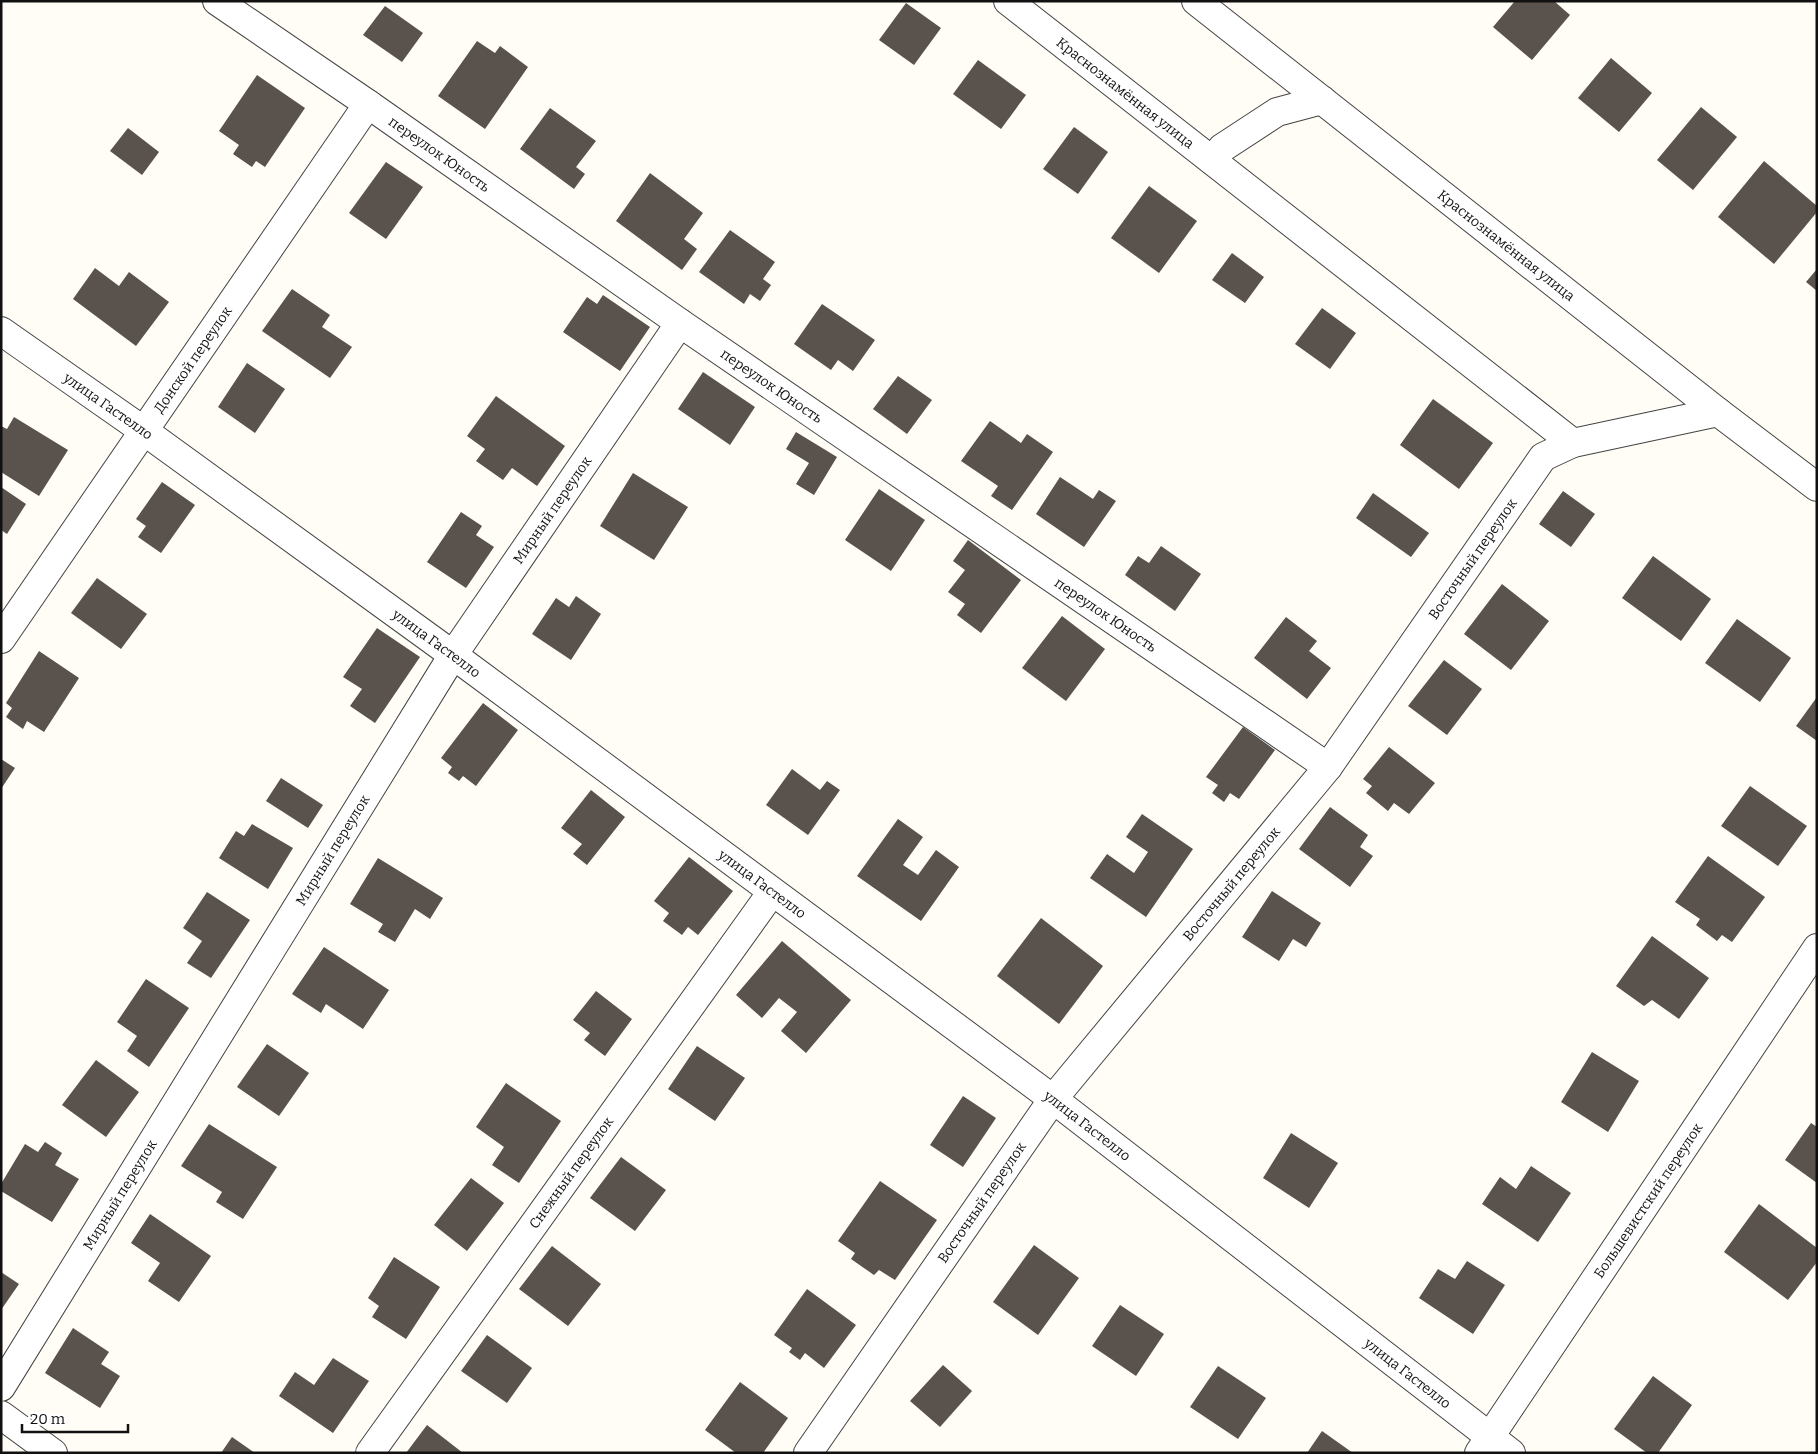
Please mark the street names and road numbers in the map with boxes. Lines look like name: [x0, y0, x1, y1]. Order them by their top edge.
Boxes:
street label: Краснознамённая улица: [1053, 34, 1198, 152]
street label: переулок Юность: [385, 113, 493, 196]
street label: Краснознамённая улица: [1434, 186, 1578, 305]
street label: Донской переулок: [151, 302, 236, 416]
street label: переулок Юность: [717, 345, 825, 427]
street label: улица Гастелло: [59, 369, 156, 444]
street label: Мирный переулок: [510, 453, 596, 567]
street label: Восточный переулок: [1425, 495, 1521, 623]
street label: переулок Юность: [1051, 574, 1159, 656]
street label: улица Гастелло: [388, 605, 484, 681]
street label: Мирный переулок: [292, 791, 374, 909]
street label: Восточный переулок: [1179, 823, 1284, 945]
street label: улица Гастелло: [714, 846, 809, 922]
street label: улица Гастелло: [1040, 1087, 1134, 1165]
street label: Снежный переулок: [526, 1113, 618, 1232]
street label: Большевистский переулок: [1591, 1119, 1707, 1281]
street label: Мирный переулок: [80, 1136, 161, 1253]
street label: Восточный переулок: [934, 1138, 1030, 1266]
street label: улица Гастелло: [1360, 1334, 1454, 1412]

